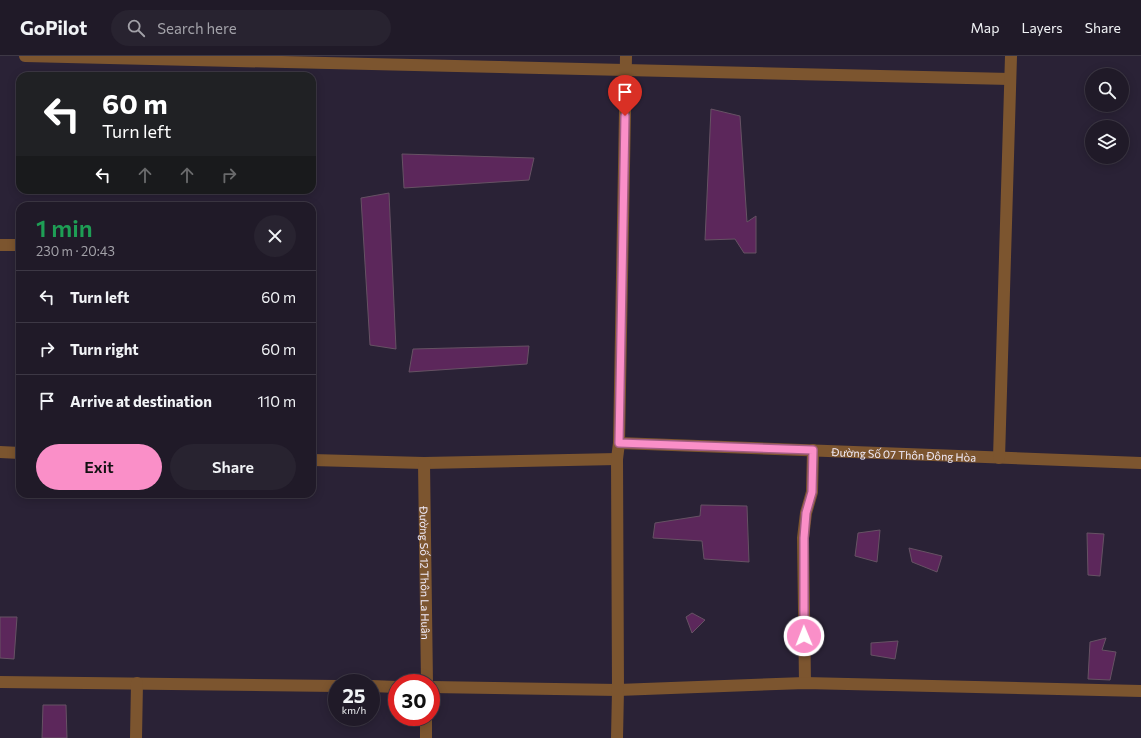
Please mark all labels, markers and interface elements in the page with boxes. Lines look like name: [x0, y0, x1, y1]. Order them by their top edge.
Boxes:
search box: [111, 10, 391, 46]
text: GoPilot: [20, 16, 87, 39]
icon: search: [125, 17, 147, 39]
text: Search here: [157, 19, 237, 37]
text: Map: [971, 19, 999, 36]
text: Layers: [1021, 19, 1063, 36]
text: Share: [1085, 19, 1121, 36]
map controls: [1085, 68, 1129, 164]
button: search: [1085, 68, 1129, 112]
pin: [608, 75, 642, 116]
icon: arrive: [614, 81, 636, 103]
text: 60 m: [102, 86, 168, 120]
icon: left: [36, 88, 88, 140]
text: Turn left: [102, 120, 171, 142]
button: layers: [1085, 120, 1129, 164]
icon: left: [92, 164, 114, 186]
icon: ahead: [134, 164, 156, 186]
icon: ahead: [176, 164, 198, 186]
icon: right: [218, 164, 240, 186]
text: 1 min: [36, 213, 93, 242]
button: close: [254, 215, 296, 257]
text: 230 m · 20:43: [36, 243, 115, 259]
icon: left: [36, 286, 58, 308]
text: Turn left: [70, 288, 129, 306]
text: 60 m: [261, 288, 296, 306]
icon: right: [36, 338, 58, 360]
text: Turn right: [70, 340, 139, 358]
text: 60 m: [261, 340, 296, 358]
icon: arrive: [36, 390, 58, 412]
text: Arrive at destination: [70, 392, 212, 410]
text: 110 m: [257, 392, 296, 410]
button: Exit: [36, 444, 162, 490]
button: Share: [170, 444, 296, 490]
street label: Đường Số 07 Thôn Đông Hòa: [830, 445, 976, 463]
street label: Đường Số 12 Thôn La Huân: [418, 505, 433, 640]
position arrow: [783, 615, 825, 657]
speed limit sign: 30: [388, 674, 440, 726]
text: 25: [342, 683, 366, 707]
text: km/h: [342, 704, 366, 716]

